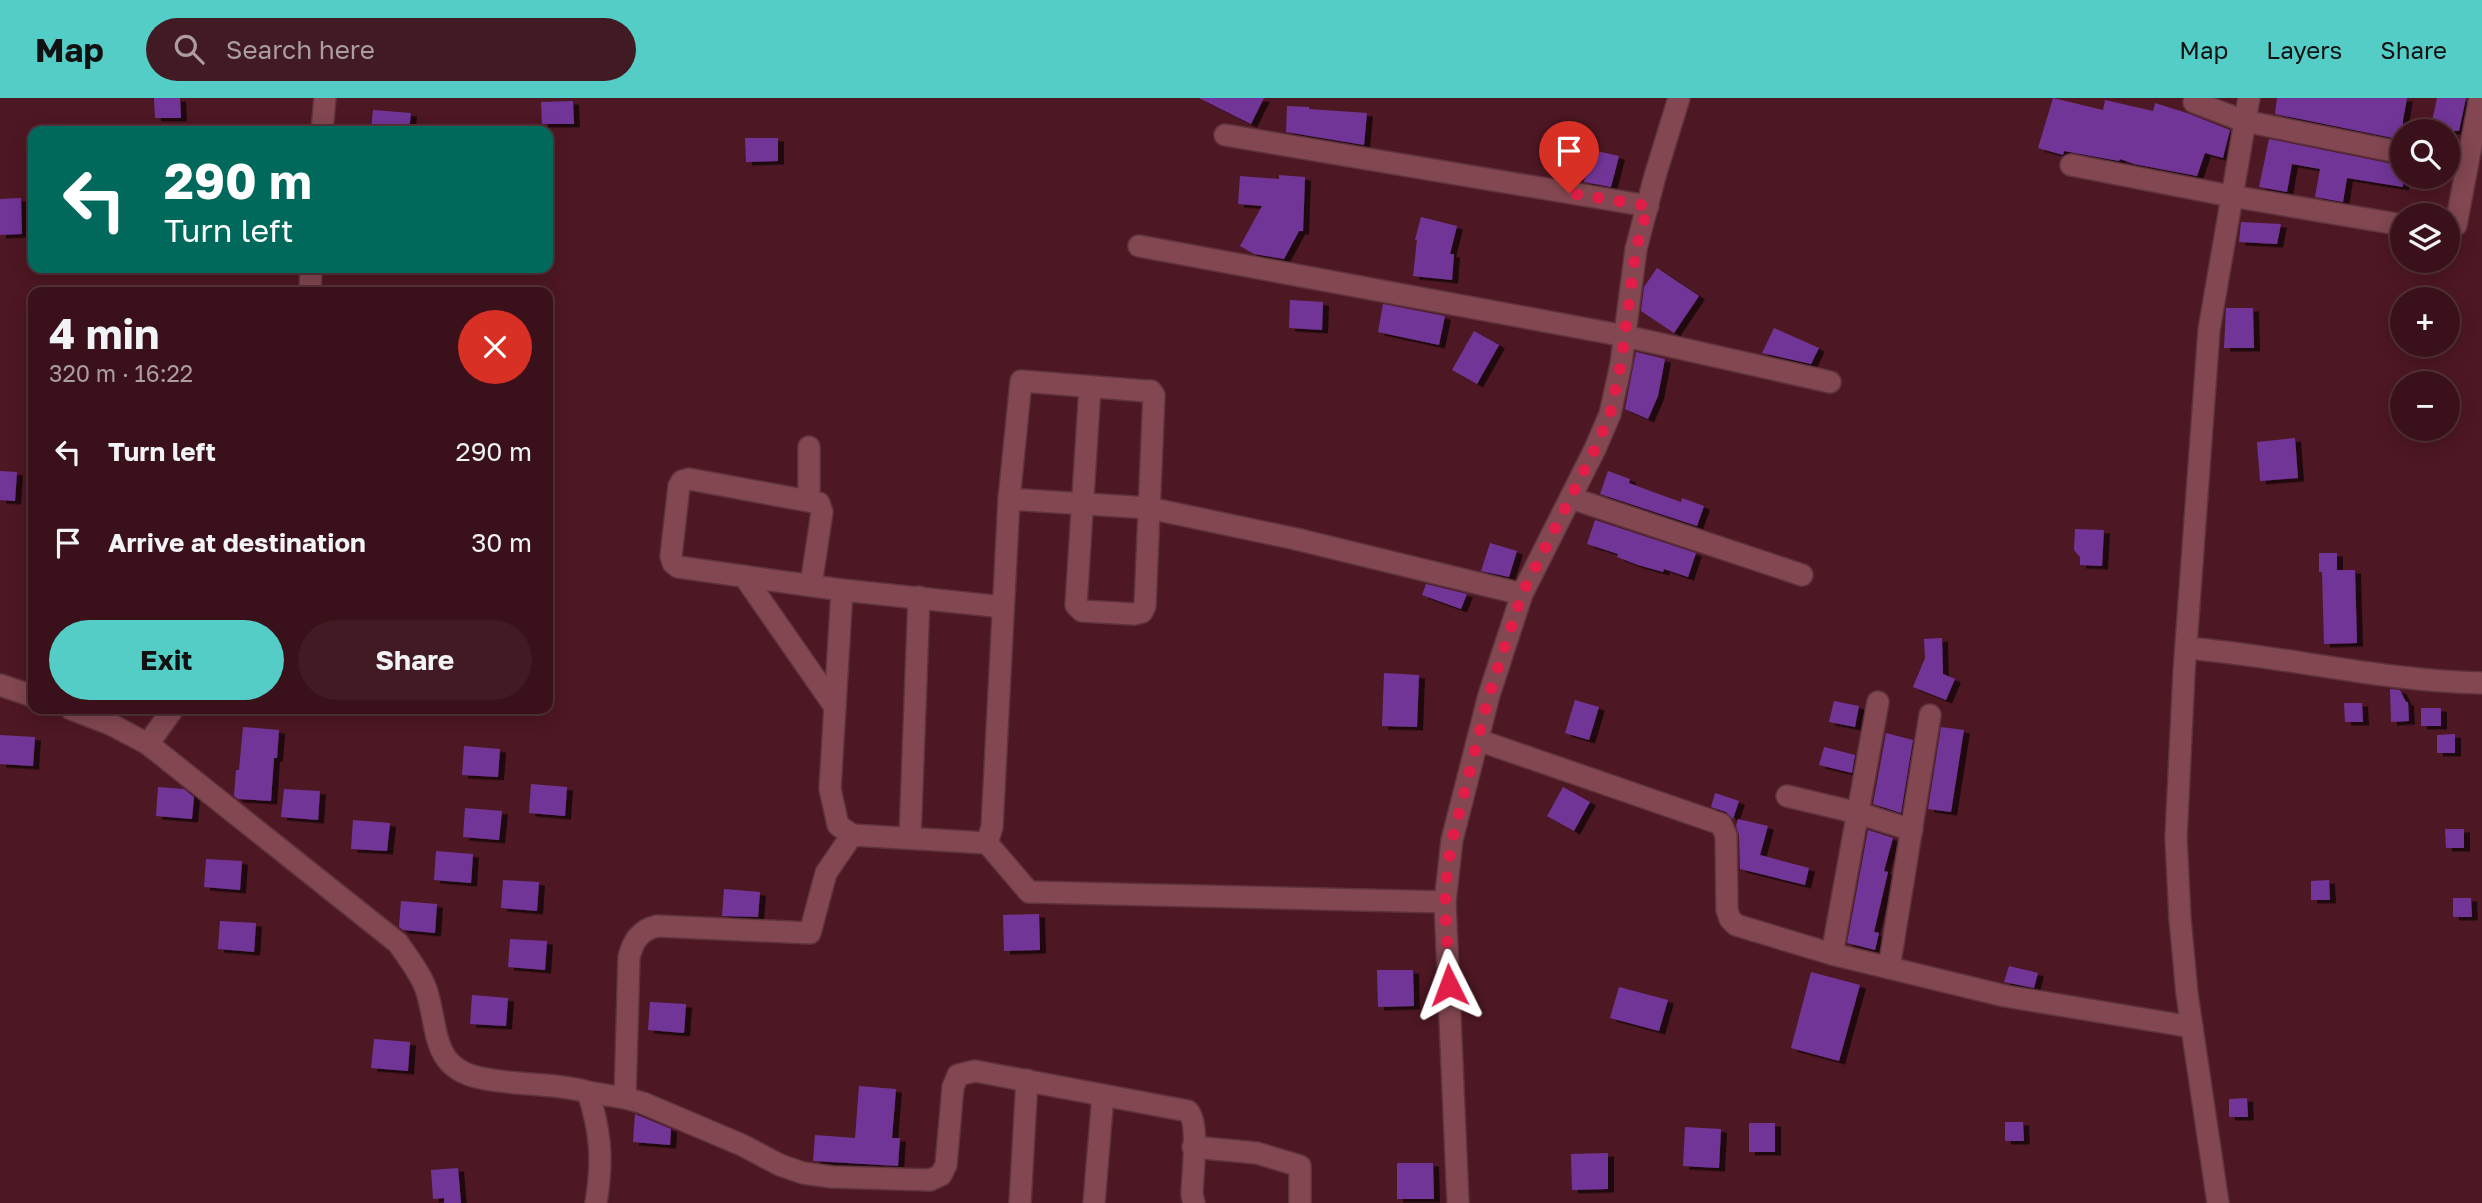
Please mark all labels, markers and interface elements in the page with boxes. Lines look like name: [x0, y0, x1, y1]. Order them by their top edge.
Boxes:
search box: [146, 18, 636, 81]
text: Map: [35, 30, 104, 69]
icon: search: [170, 30, 208, 68]
text: Search here: [226, 34, 375, 65]
text: Map: [2179, 35, 2228, 64]
text: Layers: [2266, 35, 2342, 64]
text: Share: [2380, 35, 2447, 64]
map controls: [2390, 119, 2460, 441]
button: search: [2390, 119, 2460, 189]
pin: [1539, 121, 1599, 193]
icon: arrive: [1550, 132, 1588, 170]
text: 290 m: [164, 151, 312, 210]
icon: left: [49, 154, 140, 245]
button: layers: [2390, 203, 2460, 273]
text: Turn left: [164, 211, 293, 249]
button: +: [2390, 287, 2460, 357]
text: 4 min: [49, 308, 159, 358]
button: close: [458, 310, 532, 384]
text: 320 m · 16:22: [49, 359, 193, 387]
button: −: [2390, 371, 2460, 441]
icon: left: [49, 433, 87, 471]
text: Turn left: [108, 436, 216, 467]
text: 290 m: [456, 436, 532, 467]
icon: arrive: [49, 524, 87, 562]
text: Arrive at destination: [108, 527, 366, 558]
text: 30 m: [471, 527, 532, 558]
button: Exit: [49, 620, 284, 700]
button: Share: [298, 620, 532, 700]
position arrow: [1412, 948, 1486, 1022]

